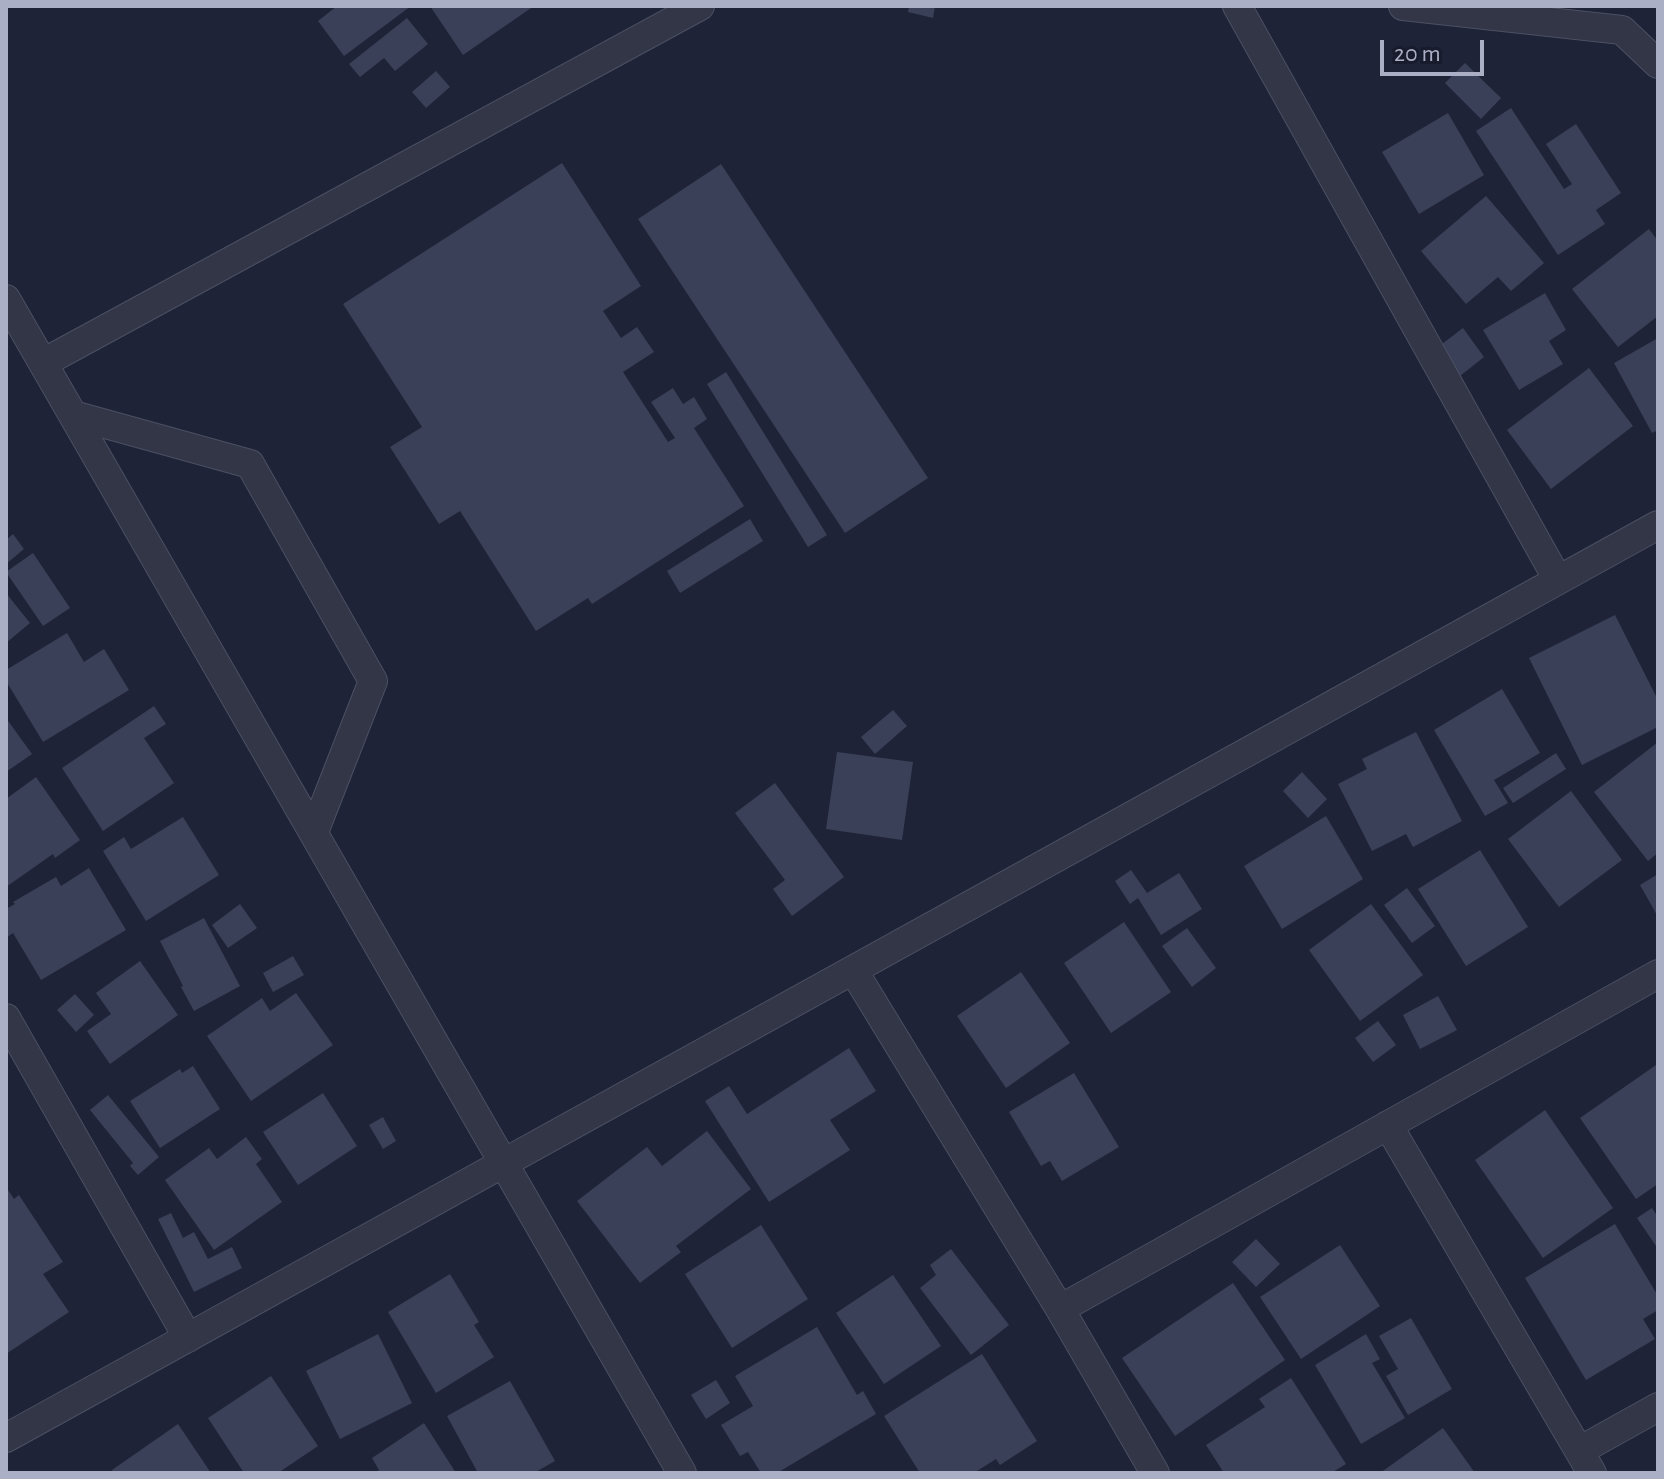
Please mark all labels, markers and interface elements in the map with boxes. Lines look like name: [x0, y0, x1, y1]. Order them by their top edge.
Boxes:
scale bar: [1384, 24, 1488, 74]
text: 20 m: [1394, 42, 1441, 66]

